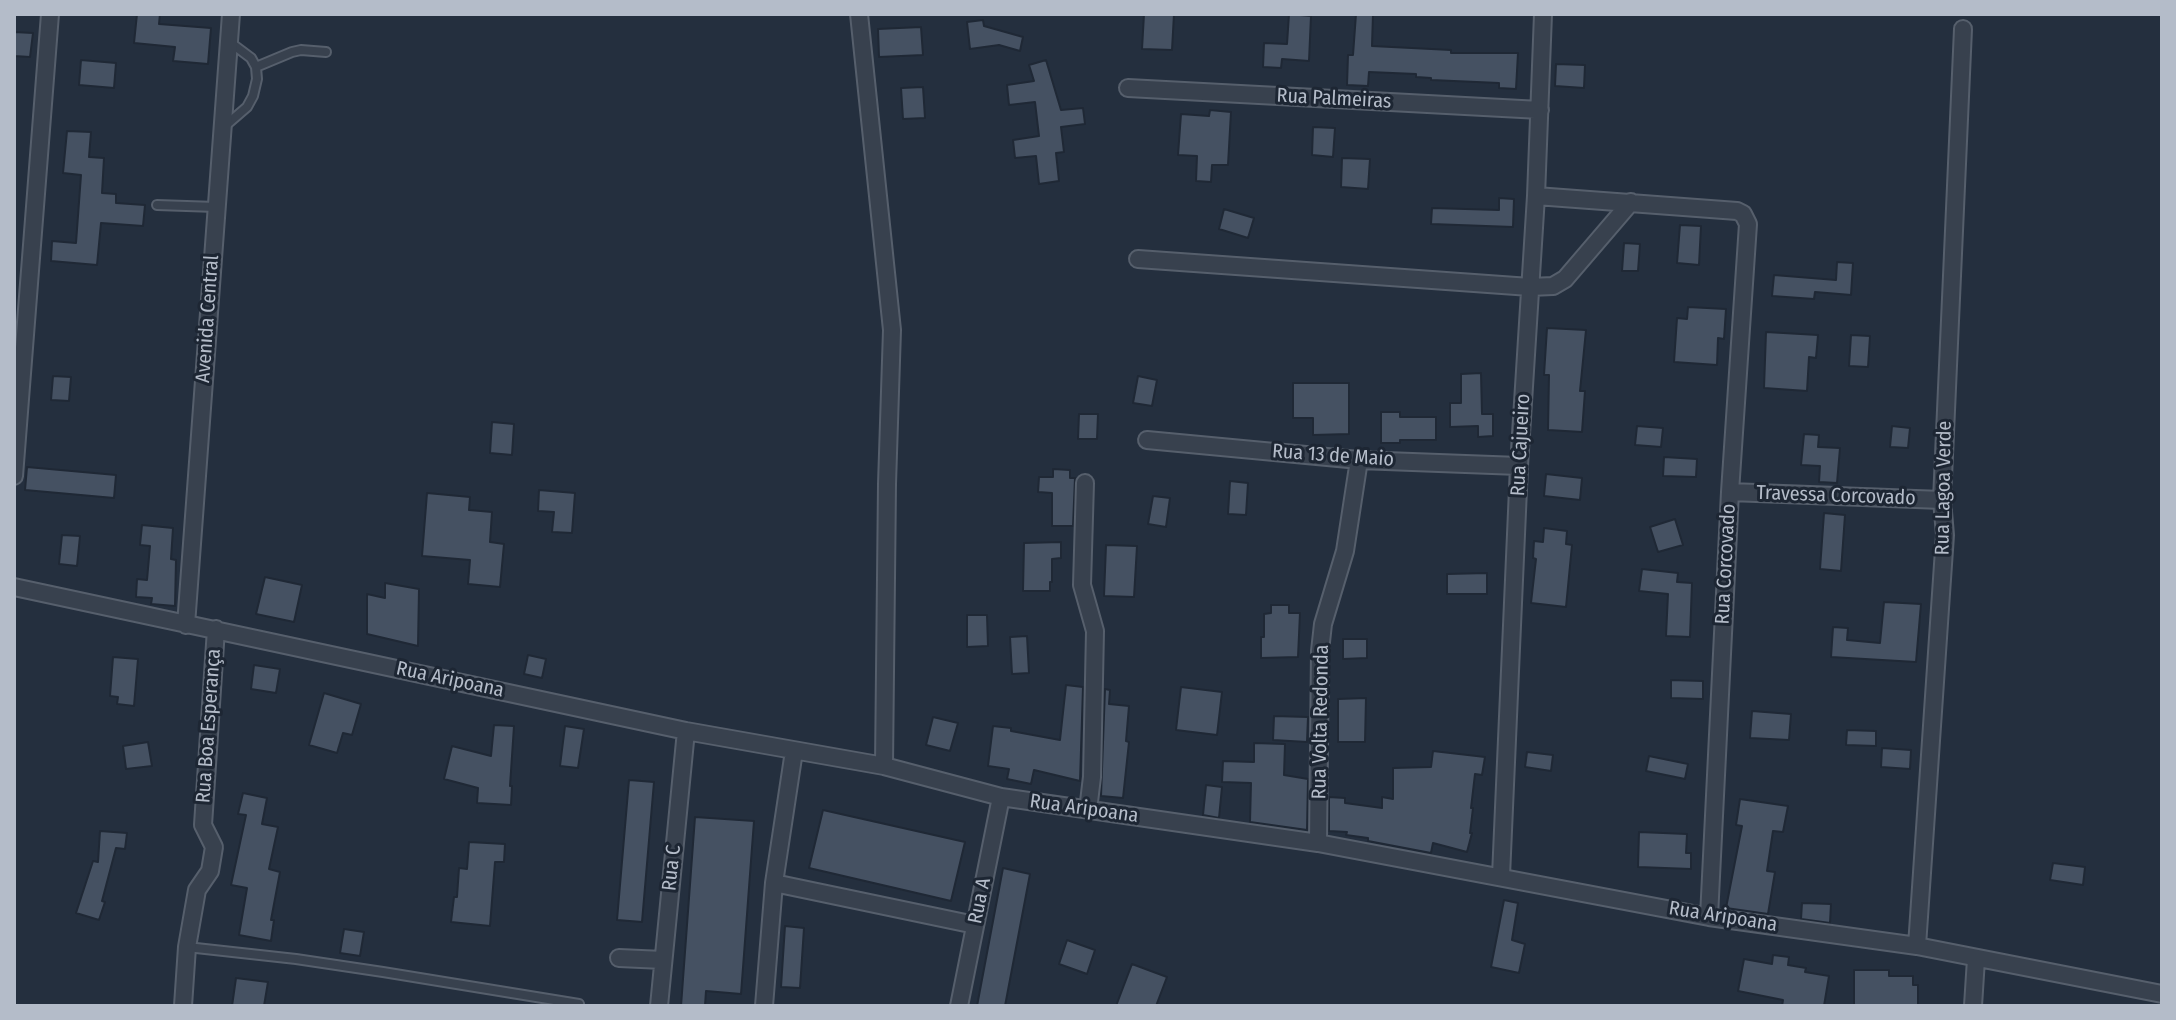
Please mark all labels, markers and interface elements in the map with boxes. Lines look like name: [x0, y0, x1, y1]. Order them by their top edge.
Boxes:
street label: Rua Palmeiras: [1276, 84, 1392, 114]
street label: Avenida Central: [192, 254, 224, 384]
street label: Rua Cajueiro: [1506, 393, 1536, 497]
street label: Rua Lagoa Verde: [1931, 420, 1957, 556]
street label: Rua 13 de Maio: [1271, 440, 1395, 472]
street label: Travessa Corcovado: [1756, 481, 1916, 511]
street label: Rua Corcovado: [1711, 503, 1741, 625]
street label: Rua Volta Redonda: [1308, 644, 1334, 800]
street label: Rua Boa Esperança: [192, 648, 226, 804]
street label: Rua Aripoana: [394, 657, 506, 703]
street label: Rua Aripoana: [1028, 789, 1140, 829]
street label: Rua C: [658, 844, 686, 892]
street label: Rua A: [963, 876, 997, 926]
street label: Rua Aripoana: [1667, 897, 1779, 937]

